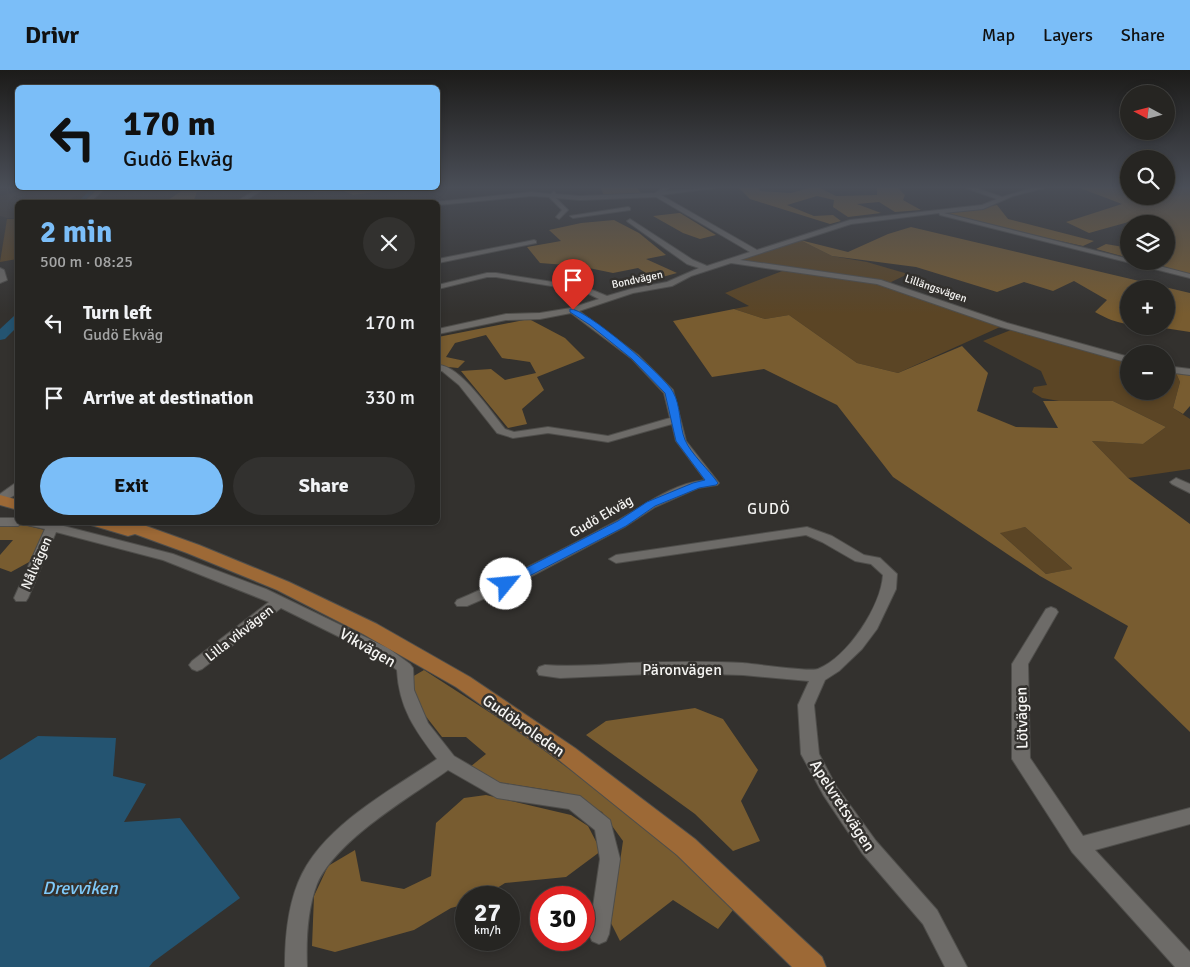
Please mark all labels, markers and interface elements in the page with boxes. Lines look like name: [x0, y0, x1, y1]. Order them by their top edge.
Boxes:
text: Drivr: [25, 20, 79, 50]
text: Map: [982, 24, 1015, 46]
text: Layers: [1043, 24, 1093, 46]
text: Share: [1121, 24, 1165, 46]
north arrow: [1120, 85, 1175, 140]
map controls: [1120, 85, 1175, 400]
text: 170 m: [123, 102, 216, 145]
icon: left: [40, 105, 105, 170]
text: Gudö Ekväg: [123, 145, 233, 172]
button: search: [1120, 150, 1175, 205]
text: 2 min: [40, 214, 112, 251]
button: layers: [1120, 215, 1175, 270]
button: close: [363, 217, 415, 269]
text: 500 m · 08:25: [40, 252, 133, 272]
pin: [552, 259, 594, 310]
icon: arrive: [559, 266, 587, 294]
street label: Bondvägen: [610, 268, 664, 291]
street label: Lillängsvägen: [903, 272, 969, 305]
button: +: [1120, 280, 1175, 335]
text: Turn left: [83, 301, 152, 325]
icon: left: [40, 309, 68, 337]
text: 170 m: [365, 311, 415, 335]
text: Gudö Ekväg: [83, 325, 163, 345]
button: −: [1120, 345, 1175, 400]
icon: arrive: [40, 384, 68, 412]
text: Arrive at destination: [83, 386, 254, 410]
text: 330 m: [365, 386, 415, 410]
button: Exit: [40, 457, 223, 515]
button: Share: [233, 457, 415, 515]
street label: Gudö Ekväg: [567, 492, 636, 541]
district label: GUDÖ: [747, 500, 791, 518]
street label: Nålvägen: [17, 534, 56, 592]
position arrow: [479, 557, 531, 609]
street label: Lilla vikvägen: [202, 602, 277, 665]
street label: Vikvägen: [336, 624, 399, 672]
street label: Päronvägen: [642, 660, 722, 680]
street label: Lötvägen: [1011, 687, 1033, 749]
street label: Gudöbroleden: [478, 690, 568, 762]
street label: Apelvretsvägen: [805, 756, 879, 855]
water label: Drevviken: [42, 877, 119, 899]
speed limit sign: 30: [530, 886, 595, 951]
text: 27: [474, 897, 501, 928]
text: km/h: [474, 923, 501, 938]

